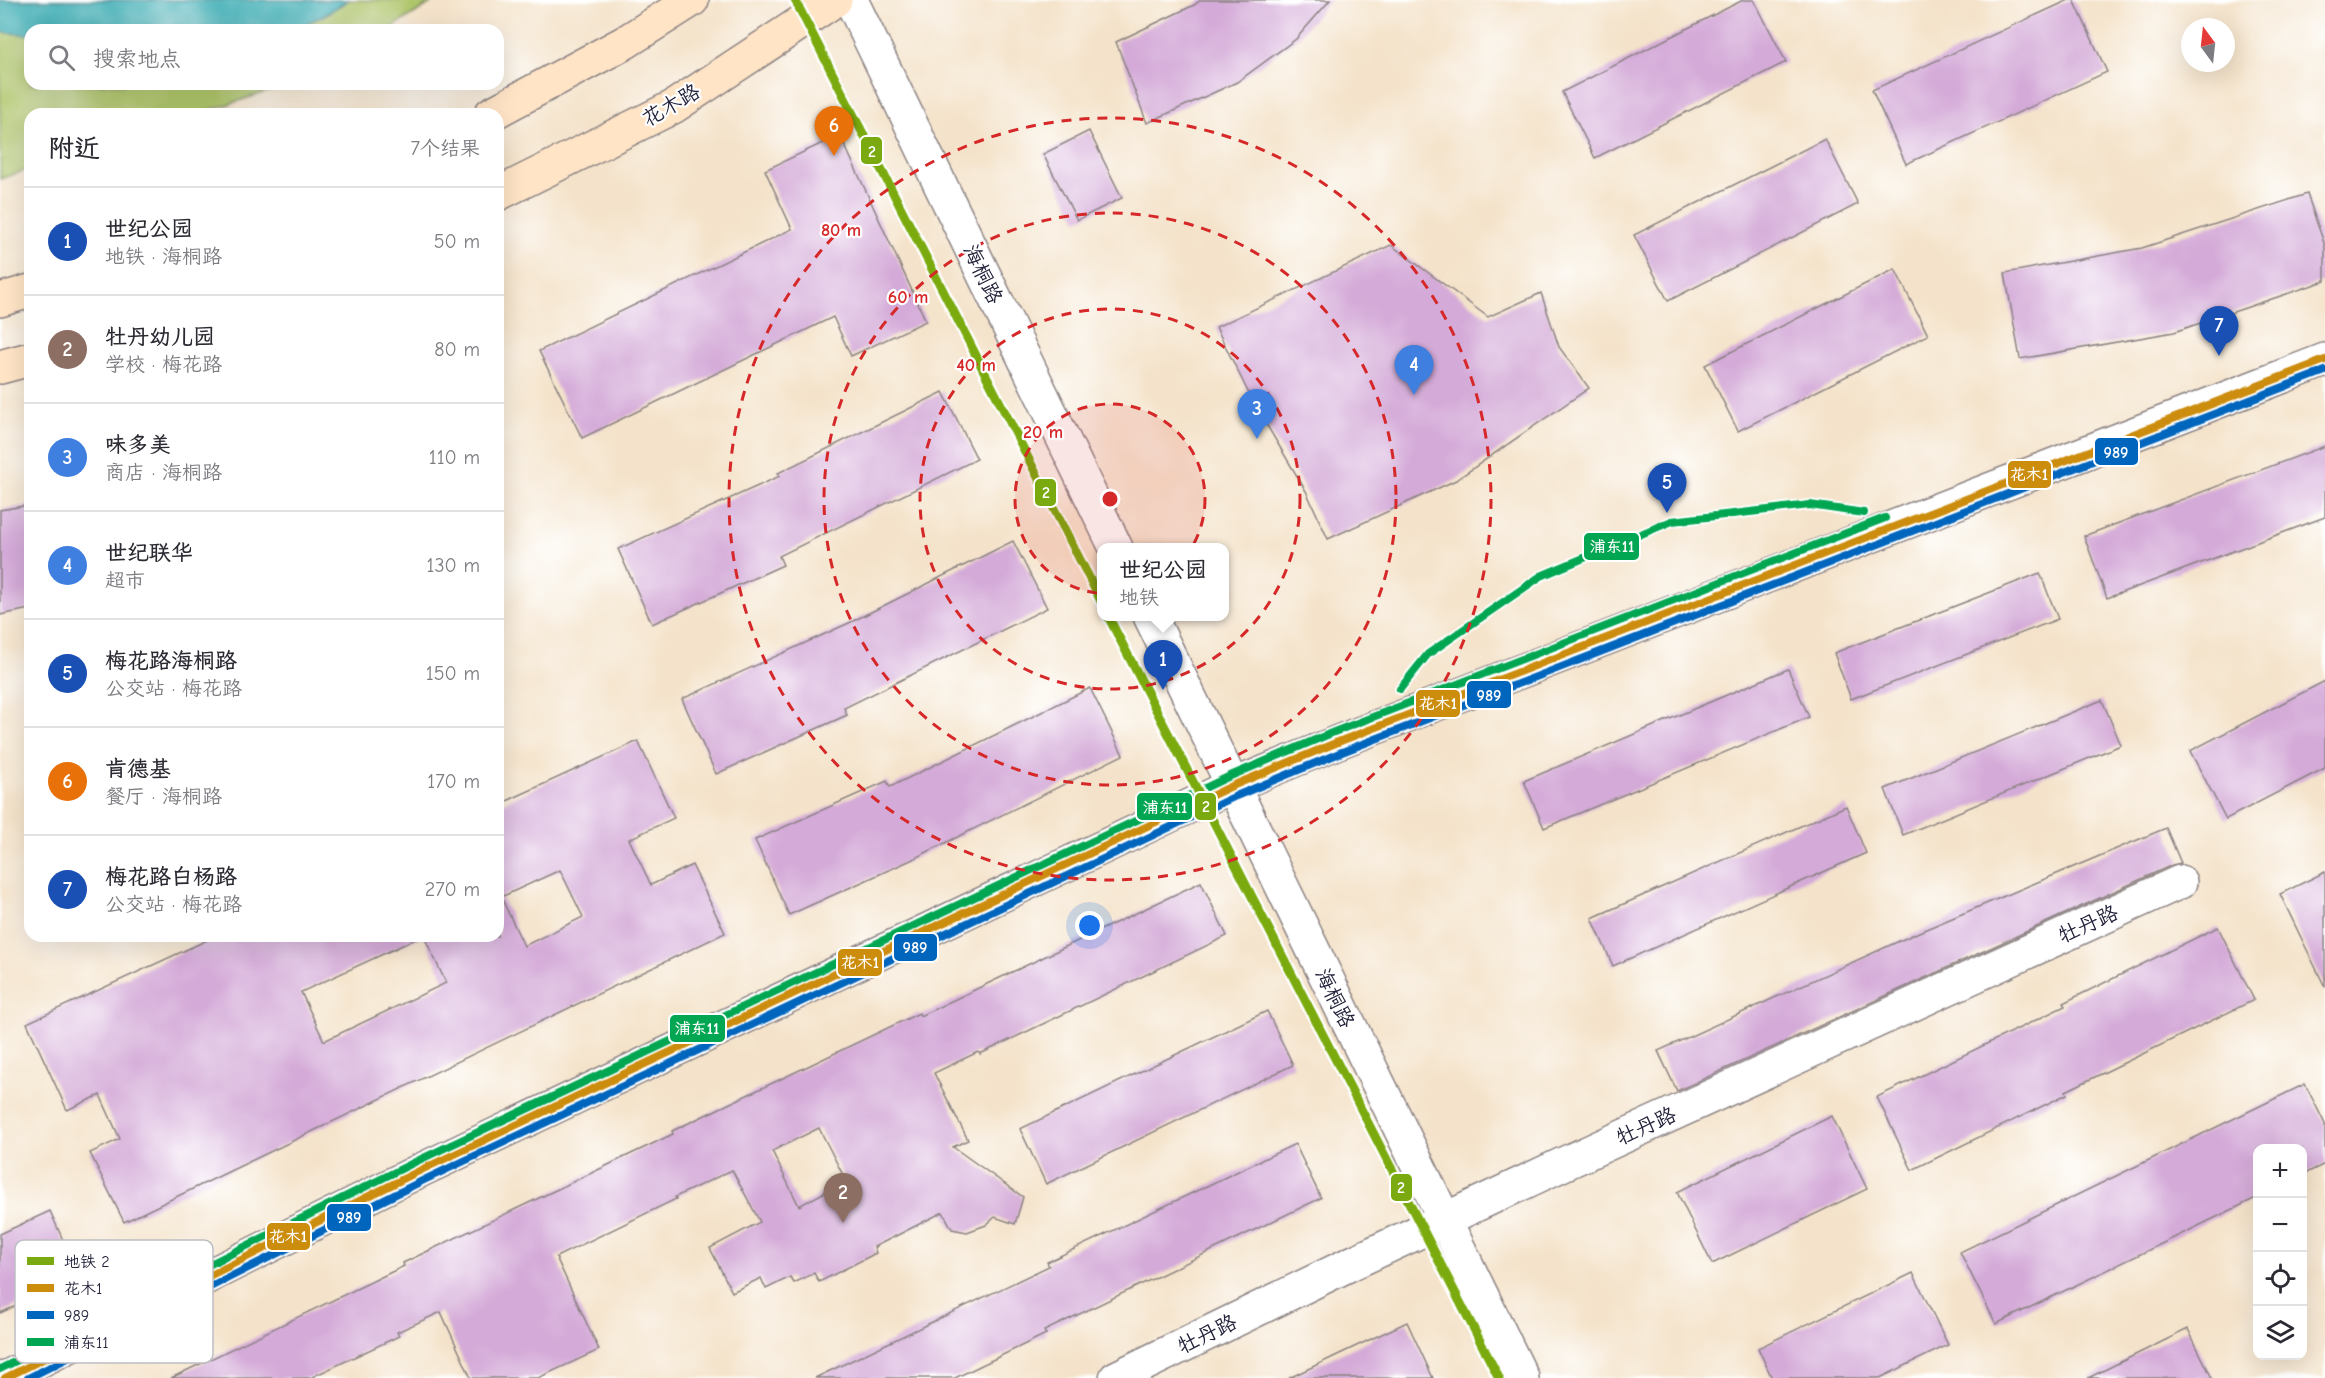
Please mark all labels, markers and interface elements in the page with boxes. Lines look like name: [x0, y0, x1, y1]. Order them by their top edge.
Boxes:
north arrow: [2181, 18, 2235, 72]
search box: [24, 24, 504, 90]
icon: search: [45, 41, 78, 74]
text: 搜索地点: [93, 46, 181, 72]
street label: 花木路: [638, 79, 704, 131]
pin: 6: [814, 106, 854, 156]
text: 附近: [48, 134, 100, 164]
line badge: 2: [860, 136, 883, 165]
text: 7个结果: [411, 137, 480, 160]
text: 2: [868, 143, 876, 161]
text: 世纪公园: [105, 216, 193, 242]
text: 80 m: [821, 220, 861, 241]
text: 1: [64, 230, 71, 253]
text: 50 m: [434, 230, 480, 253]
street label: 海桐路: [958, 240, 1008, 308]
text: 地铁 · 海桐路: [105, 245, 222, 268]
text: 60 m: [888, 287, 928, 308]
pin: 7: [2200, 306, 2238, 356]
text: 牡丹幼儿园: [105, 324, 215, 350]
text: 2: [63, 338, 72, 361]
text: 80 m: [434, 338, 480, 361]
pin: 4: [1394, 346, 1434, 395]
text: 学校 · 梅花路: [105, 353, 222, 376]
text: 40 m: [956, 355, 996, 376]
pin: 3: [1238, 390, 1276, 439]
text: 20 m: [1023, 422, 1063, 443]
text: 味多美: [105, 432, 171, 458]
line badge: 989: [2094, 437, 2139, 466]
text: 989: [2104, 444, 2128, 462]
text: 3: [63, 446, 72, 469]
text: 110 m: [429, 446, 480, 469]
line badge: 花木1: [2007, 460, 2052, 489]
text: 商店 · 海桐路: [105, 461, 222, 484]
pin: 5: [1648, 464, 1686, 513]
text: 花木1: [2010, 466, 2048, 484]
line badge: 2: [1034, 478, 1057, 507]
text: 2: [1042, 484, 1050, 502]
centre of rings: [1100, 489, 1120, 509]
line badge: 浦东11: [1583, 532, 1640, 561]
text: 浦东11: [1590, 538, 1634, 556]
text: 世纪联华: [105, 540, 193, 566]
popup: [1097, 543, 1229, 621]
text: 4: [63, 554, 72, 577]
text: 130 m: [427, 554, 480, 577]
text: 世纪公园: [1119, 557, 1207, 583]
text: 超市: [105, 569, 145, 592]
text: 地铁: [1119, 586, 1159, 609]
pin: 1: [1144, 640, 1182, 690]
text: 梅花路海桐路: [105, 648, 237, 674]
text: 5: [62, 662, 73, 685]
text: 150 m: [426, 662, 480, 685]
text: 公交站 · 梅花路: [105, 677, 242, 700]
line badge: 989: [1466, 680, 1512, 709]
text: 989: [1477, 687, 1501, 705]
line badge: 花木1: [1415, 689, 1461, 718]
text: 花木1: [1419, 695, 1457, 713]
text: 肯德基: [105, 756, 171, 782]
text: 6: [62, 770, 73, 793]
text: 170 m: [427, 770, 480, 793]
text: 餐厅 · 海桐路: [105, 785, 222, 808]
line badge: 浦东11: [1136, 792, 1193, 821]
line badge: 2: [1194, 792, 1217, 821]
text: 2: [1202, 798, 1210, 816]
text: 浦东11: [1143, 799, 1187, 817]
text: 梅花路白杨路: [105, 864, 237, 890]
text: 7: [63, 878, 72, 901]
text: 270 m: [425, 878, 480, 901]
text: 公交站 · 梅花路: [105, 893, 242, 916]
street label: 牡丹路: [2054, 900, 2122, 948]
your location: [1075, 911, 1104, 940]
line badge: 989: [893, 933, 938, 962]
text: 989: [903, 939, 927, 957]
line badge: 花木1: [837, 948, 883, 977]
text: 花木1: [841, 954, 879, 972]
street label: 海桐路: [1310, 964, 1360, 1032]
line badge: 浦东11: [669, 1014, 726, 1043]
text: 浦东11: [675, 1020, 719, 1038]
street label: 牡丹路: [1612, 1102, 1680, 1150]
map controls: [2253, 1144, 2307, 1360]
button: +: [2253, 1144, 2307, 1198]
line badge: 2: [1390, 1173, 1413, 1202]
pin: 2: [824, 1174, 862, 1223]
text: 2: [1397, 1179, 1405, 1197]
button: −: [2253, 1198, 2307, 1252]
line badge: 989: [326, 1203, 372, 1232]
text: 989: [337, 1209, 361, 1227]
line badge: 花木1: [266, 1222, 311, 1251]
text: 花木1: [269, 1228, 307, 1246]
legend: [15, 1240, 213, 1363]
button: locate: [2253, 1252, 2307, 1306]
text: 地铁 2: [64, 1253, 110, 1271]
text: 花木1: [64, 1280, 102, 1298]
button: layers: [2253, 1306, 2307, 1360]
text: 989: [64, 1307, 89, 1325]
street label: 牡丹路: [1173, 1309, 1241, 1359]
text: 浦东11: [64, 1334, 109, 1352]

